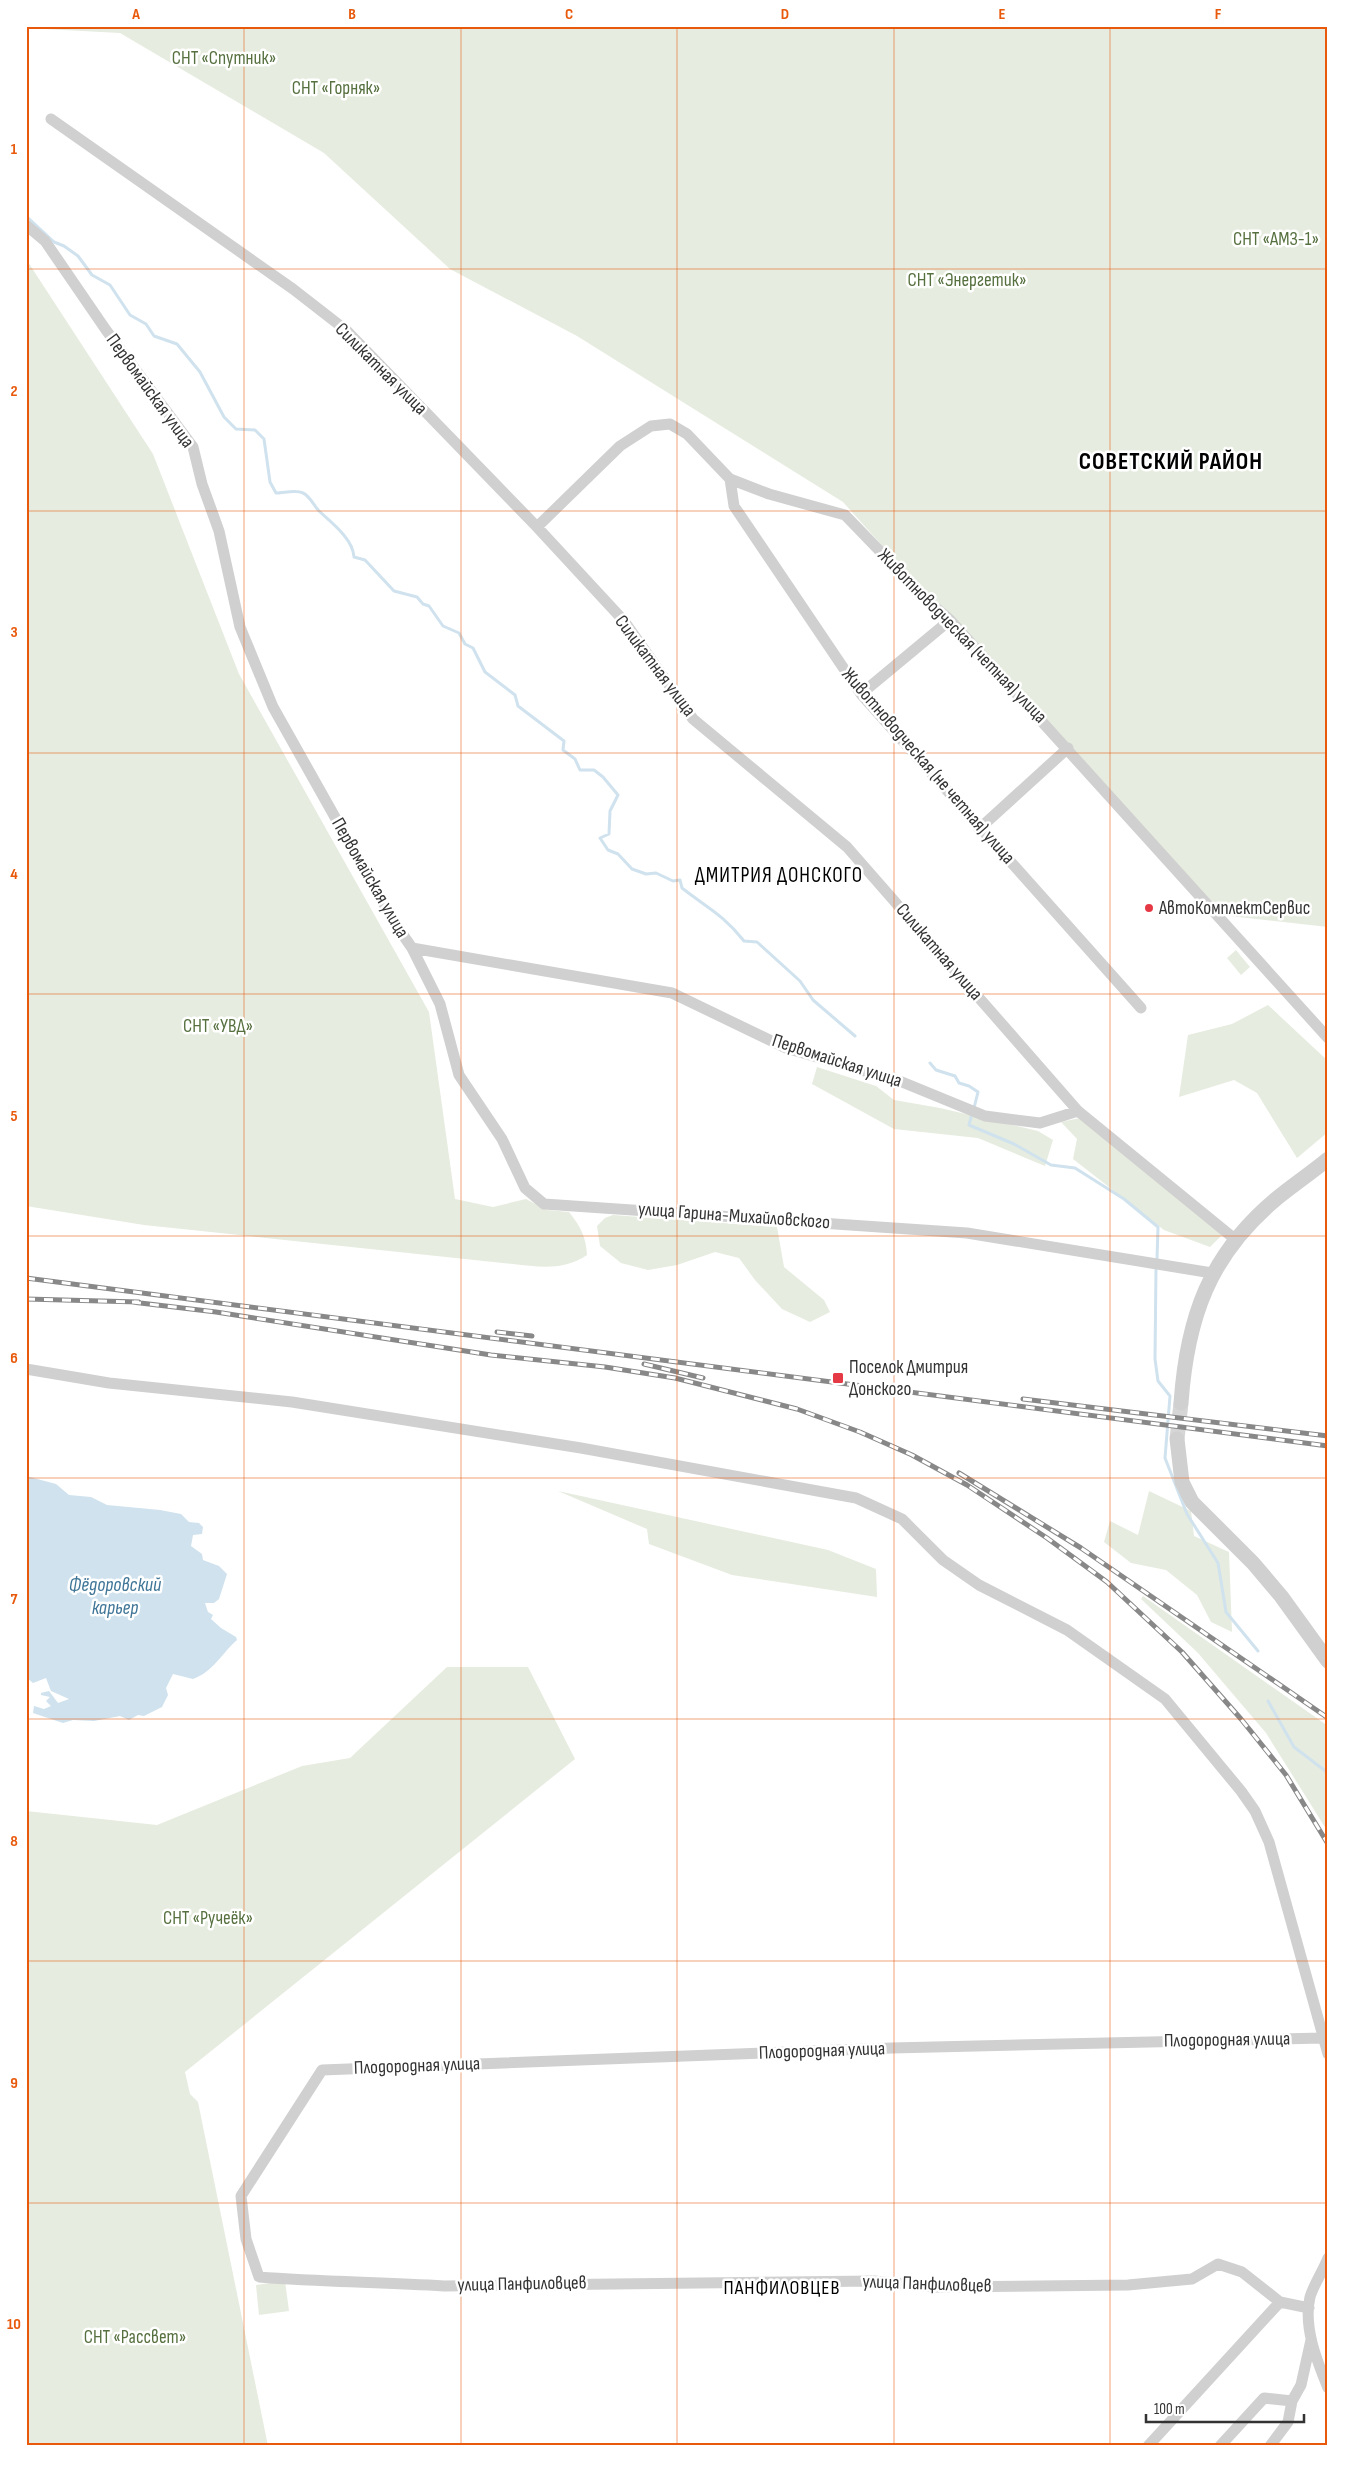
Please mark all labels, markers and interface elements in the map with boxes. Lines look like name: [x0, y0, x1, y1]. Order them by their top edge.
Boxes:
text: A: [131, 5, 140, 24]
text: B: [348, 5, 356, 24]
text: C: [565, 5, 573, 24]
text: D: [781, 5, 789, 24]
text: E: [999, 5, 1006, 24]
text: F: [1215, 5, 1222, 24]
park label: СНТ «Спутник»: [172, 47, 276, 70]
park label: СНТ «Горняк»: [292, 77, 380, 100]
text: 1: [11, 140, 18, 159]
park label: СНТ «АМЗ-1»: [1233, 228, 1319, 251]
park label: СНТ «Энергетик»: [908, 269, 1026, 292]
street label: Силикатная улица: [330, 318, 432, 420]
street label: Первомайская улица: [101, 330, 199, 452]
text: 2: [10, 382, 18, 401]
district label: СОВЕТСКИЙ РАЙОН: [1079, 447, 1263, 476]
street label: Животноводческая (четная) улица: [872, 544, 1052, 728]
street label: Силикатная улица: [609, 611, 701, 721]
text: 3: [10, 623, 18, 642]
street label: Животноводческая (не четная) улица: [836, 663, 1020, 869]
street label: Первомайская улица: [326, 814, 414, 942]
district label: ДМИТРИЯ ДОНСКОГО: [695, 863, 863, 888]
text: 4: [10, 865, 18, 884]
place label: АвтоКомплектСервис: [1158, 897, 1310, 920]
street label: Силикатная улица: [891, 899, 987, 1005]
marker: АвтоКомплектСервис: [1143, 902, 1155, 914]
park label: СНТ «УВД»: [183, 1015, 253, 1038]
street label: Первомайская улица: [769, 1029, 905, 1093]
text: 5: [10, 1107, 18, 1126]
street label: улица Гарина-Михайловского: [637, 1198, 831, 1234]
text: 6: [10, 1349, 18, 1368]
place label: Поселок Дмитрия Донского: [849, 1356, 968, 1401]
marker: Поселок Дмитрия Донского: [831, 1371, 845, 1385]
water label: Фёдоровский карьер: [69, 1573, 162, 1620]
text: 7: [11, 1590, 18, 1609]
text: 8: [10, 1832, 18, 1851]
park label: СНТ «Ручеёк»: [163, 1907, 253, 1930]
street label: Плодородная улица: [1164, 2027, 1290, 2053]
street label: Плодородная улица: [758, 2037, 886, 2065]
street label: Плодородная улица: [353, 2052, 481, 2080]
text: 9: [10, 2074, 18, 2093]
street label: улица Панфиловцев: [862, 2270, 992, 2298]
street label: улица Панфиловцев: [457, 2271, 587, 2297]
district label: ПАНФИЛОВЦЕВ: [724, 2276, 840, 2300]
text: 10: [7, 2315, 21, 2334]
park label: СНТ «Рассвет»: [84, 2326, 186, 2349]
scale bar: [1146, 2392, 1304, 2424]
text: 100 m: [1154, 2400, 1185, 2419]

